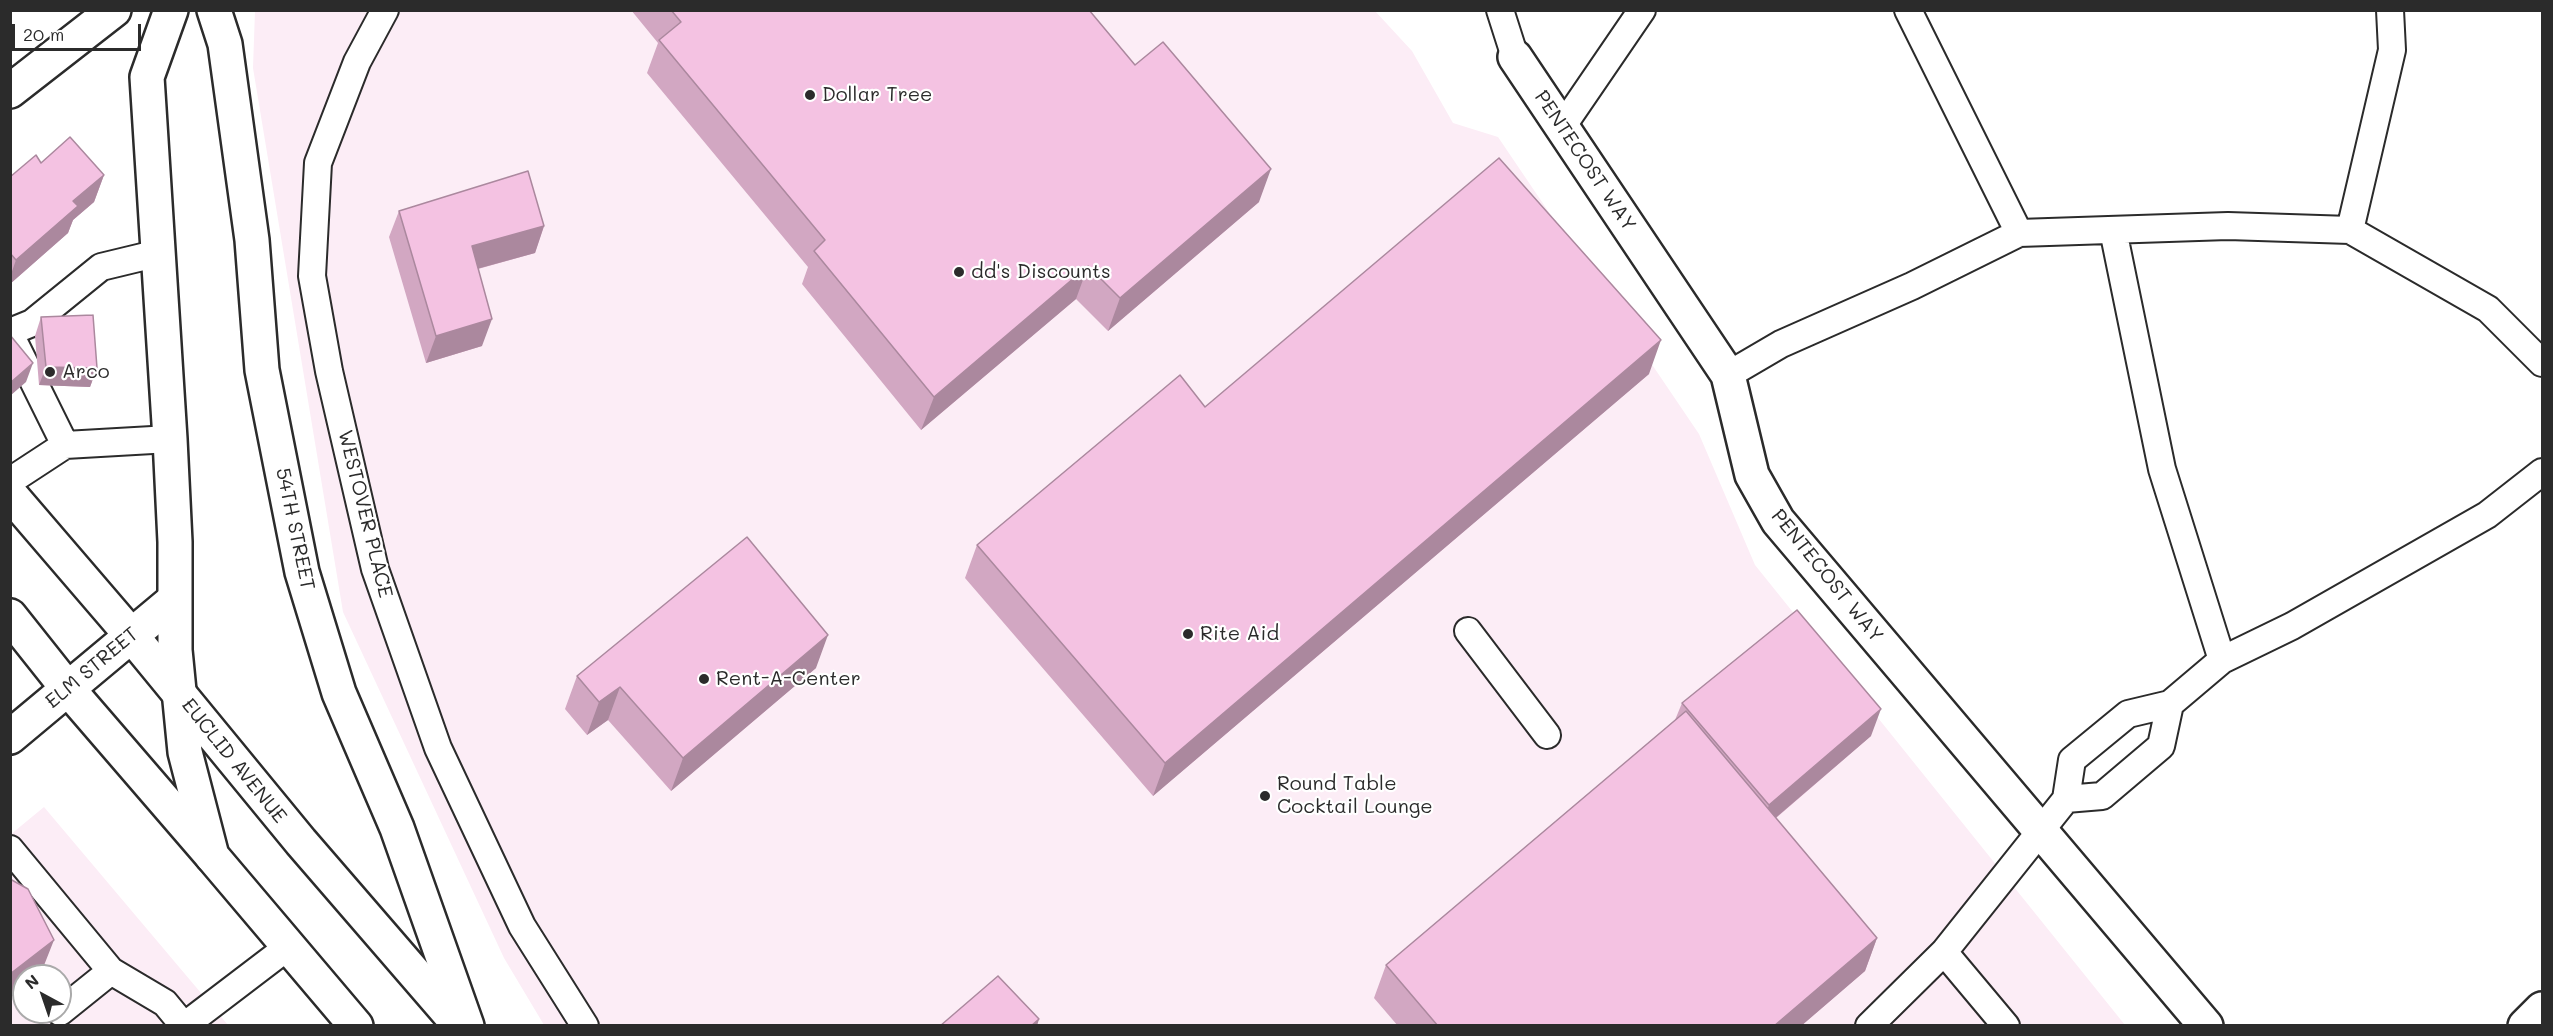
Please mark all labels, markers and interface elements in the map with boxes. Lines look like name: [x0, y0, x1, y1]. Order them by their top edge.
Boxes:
scale bar: [15, 12, 144, 50]
text: 20 m: [23, 22, 64, 46]
place label: Dollar Tree: [822, 83, 932, 107]
street label: PENTECOST WAY: [1529, 86, 1641, 236]
marker: Dollar Tree: [803, 88, 817, 102]
place label: dd's Discounts: [971, 260, 1111, 284]
marker: dd's Discounts: [952, 265, 966, 279]
place label: Arco: [62, 360, 109, 384]
marker: Arco: [43, 365, 57, 379]
street label: WESTOVER PLACE: [333, 428, 397, 600]
street label: 54TH STREET: [270, 466, 320, 592]
street label: PENTECOST WAY: [1766, 505, 1888, 647]
street label: ELM STREET: [41, 622, 143, 714]
place label: Rite Aid: [1200, 622, 1279, 646]
marker: Rite Aid: [1181, 627, 1195, 641]
place label: Rent-A-Center: [716, 667, 861, 691]
marker: Rent-A-Center: [697, 672, 711, 686]
street label: EUCLID AVENUE: [176, 694, 292, 828]
place label: Round Table Cocktail Lounge: [1277, 772, 1433, 819]
marker: Round Table Cocktail Lounge: [1258, 789, 1272, 803]
north arrow: [12, 964, 72, 1024]
text: N: [20, 969, 43, 993]

